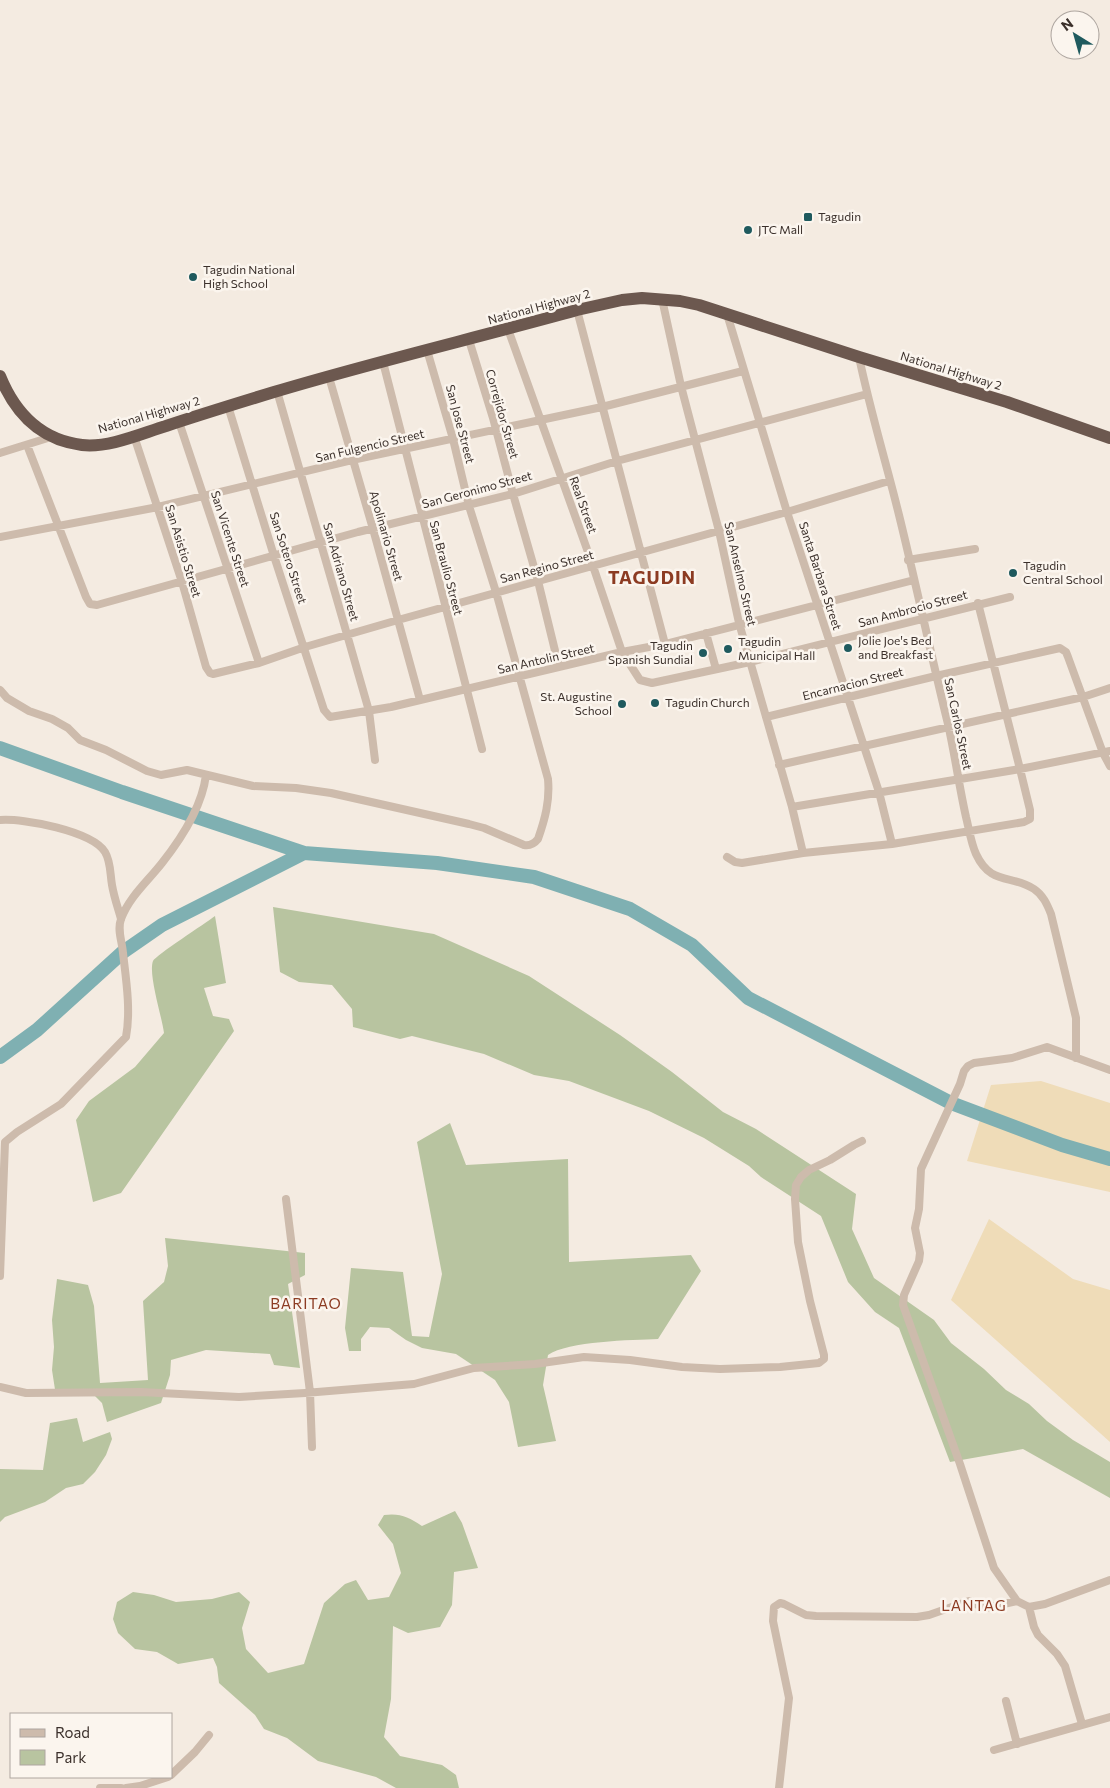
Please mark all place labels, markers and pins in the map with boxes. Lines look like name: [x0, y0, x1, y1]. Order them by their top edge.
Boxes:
place label: Tagudin: [818, 209, 861, 223]
marker: Tagudin: [802, 211, 814, 223]
place label: JTC Mall: [758, 222, 803, 237]
marker: JTC Mall: [742, 224, 754, 236]
place label: Tagudin National High School: [203, 262, 295, 290]
marker: Tagudin National High School: [187, 271, 199, 283]
place label: Tagudin Central School: [1023, 558, 1103, 586]
marker: Tagudin Central School: [1007, 567, 1019, 579]
place label: Jolie Joe's Bed and Breakfast: [858, 633, 933, 661]
place label: Tagudin Municipal Hall: [738, 634, 815, 662]
place label: Tagudin Spanish Sundial: [608, 638, 693, 666]
marker: Jolie Joe's Bed and Breakfast: [842, 642, 854, 654]
marker: Tagudin Municipal Hall: [722, 643, 734, 655]
marker: Tagudin Spanish Sundial: [697, 647, 709, 659]
place label: St. Augustine School: [540, 689, 612, 717]
place label: Tagudin Church: [665, 695, 750, 709]
marker: Tagudin Church: [649, 697, 661, 709]
marker: St. Augustine School: [616, 698, 628, 710]

